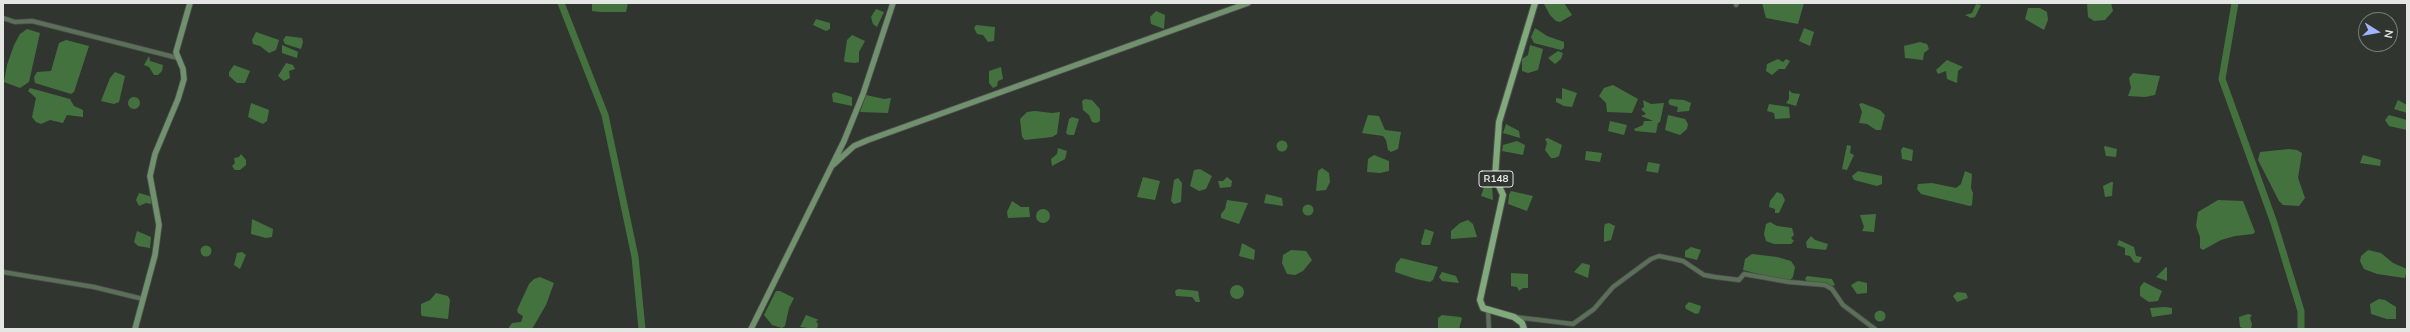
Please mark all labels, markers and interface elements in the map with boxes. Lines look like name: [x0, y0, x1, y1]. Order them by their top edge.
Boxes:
north arrow: [2358, 12, 2398, 52]
text: N: [2381, 29, 2396, 40]
road number: R148: [1479, 171, 1513, 187]

